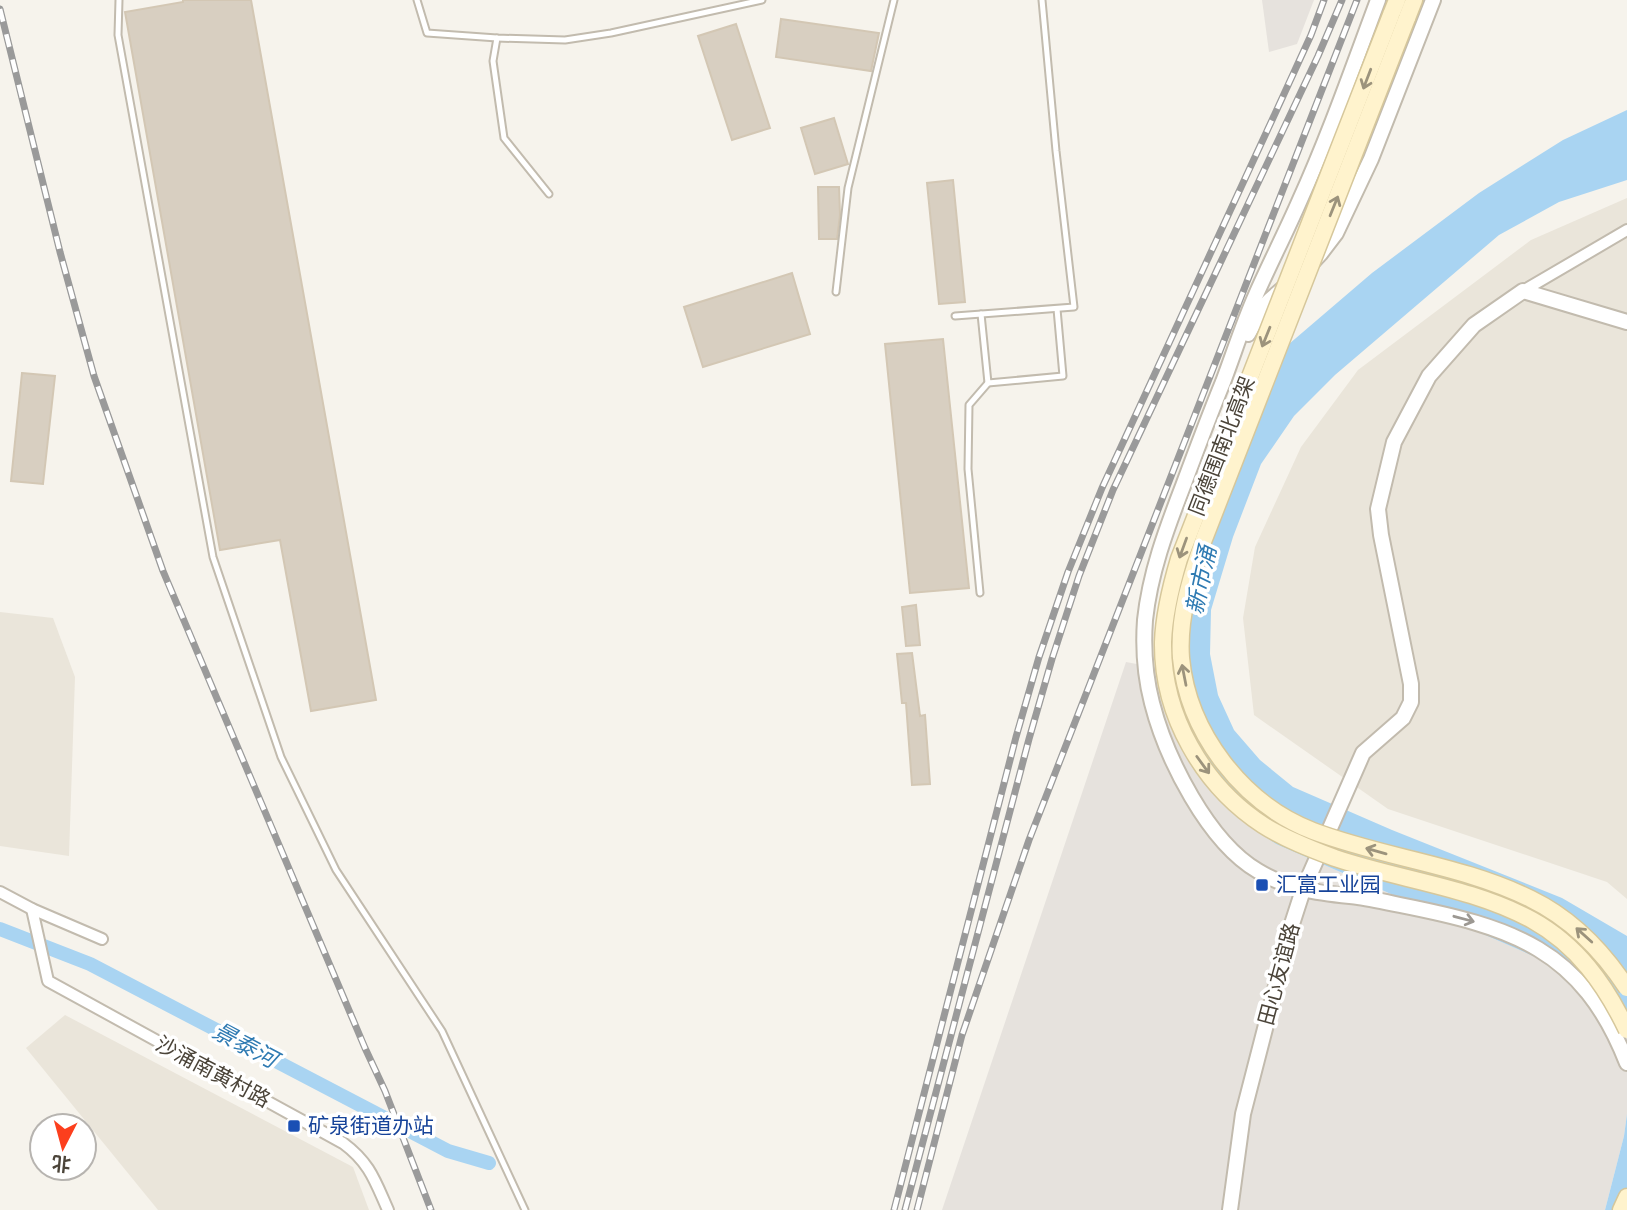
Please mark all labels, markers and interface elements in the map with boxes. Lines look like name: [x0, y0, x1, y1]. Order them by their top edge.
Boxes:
one-way arrow: [1359, 68, 1372, 90]
one-way arrow: [1329, 195, 1342, 217]
one-way arrow: [1259, 325, 1272, 347]
street label: 同德围南北高架: [1183, 372, 1259, 519]
one-way arrow: [1176, 537, 1188, 559]
water label: 新市涌: [1179, 540, 1222, 616]
one-way arrow: [1177, 664, 1190, 687]
one-way arrow: [1196, 755, 1210, 774]
one-way arrow: [1365, 843, 1387, 856]
place label: 汇富工业园: [1276, 871, 1381, 896]
marker: 汇富工业园: [1254, 877, 1270, 893]
one-way arrow: [1453, 914, 1475, 927]
street label: 田心友谊路: [1252, 920, 1303, 1028]
one-way arrow: [1576, 927, 1593, 944]
water label: 景泰河: [208, 1016, 286, 1075]
street label: 沙涌南黄村路: [152, 1030, 275, 1111]
north arrow: [28, 1112, 98, 1182]
place label: 矿泉街道办站: [308, 1112, 434, 1137]
marker: 矿泉街道办站: [286, 1118, 302, 1134]
text: 北: [51, 1152, 72, 1177]

